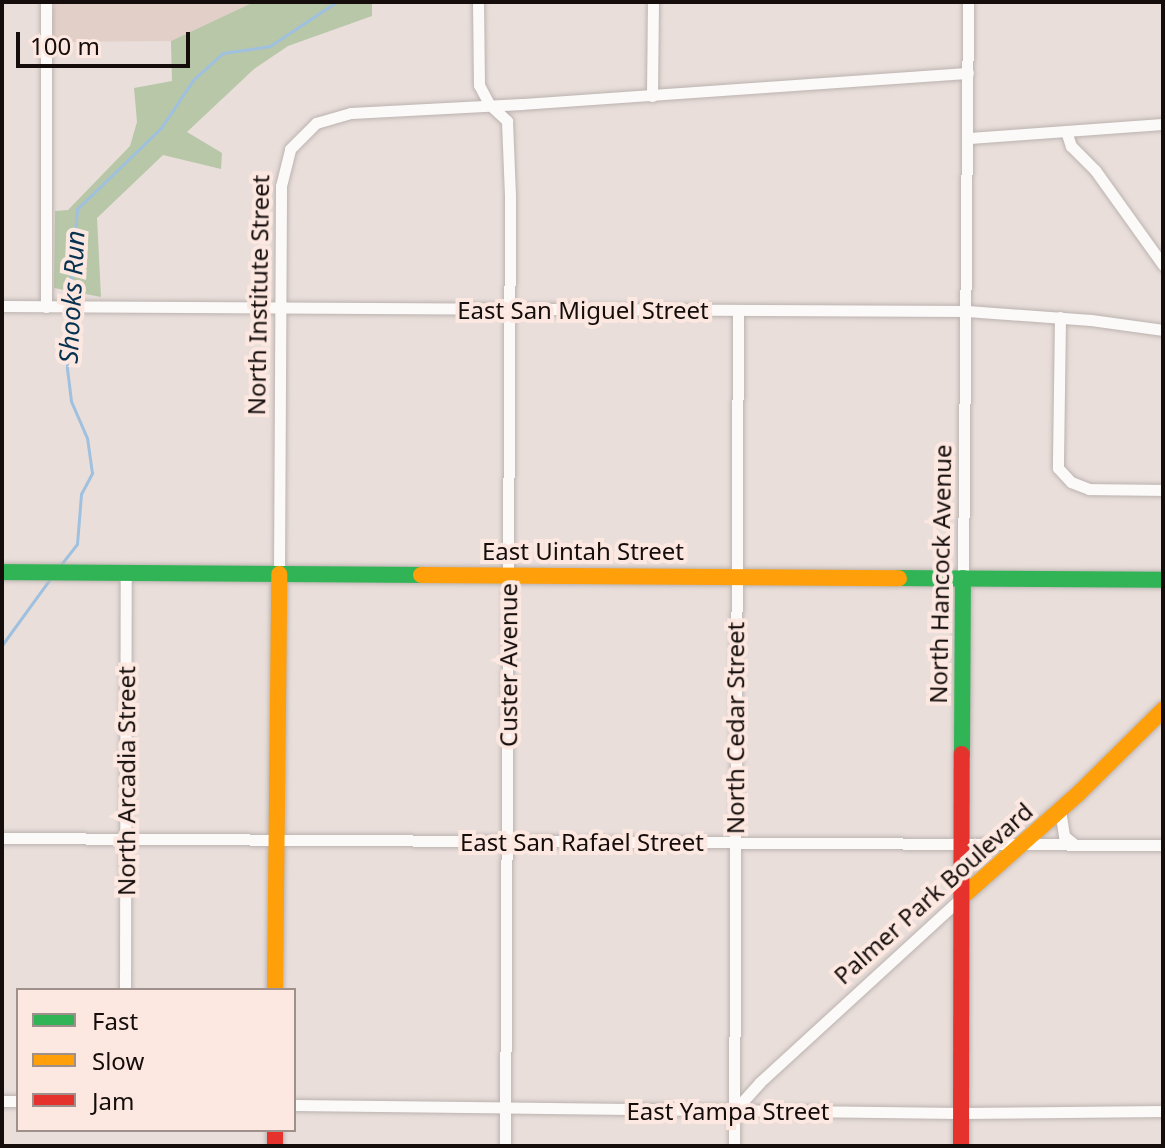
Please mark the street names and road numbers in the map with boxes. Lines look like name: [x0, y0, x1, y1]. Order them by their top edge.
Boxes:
street label: North Institute Street: [242, 174, 274, 416]
street label: East San Miguel Street: [457, 296, 709, 324]
street label: North Hancock Avenue: [923, 444, 957, 704]
street label: East Uintah Street: [482, 537, 684, 565]
street label: Custer Avenue: [494, 583, 522, 747]
street label: North Cedar Street: [721, 622, 749, 834]
street label: North Arcadia Street: [112, 666, 140, 896]
street label: Palmer Park Boulevard: [828, 796, 1038, 990]
street label: East San Rafael Street: [460, 828, 704, 856]
street label: East Yampa Street: [627, 1097, 829, 1125]

